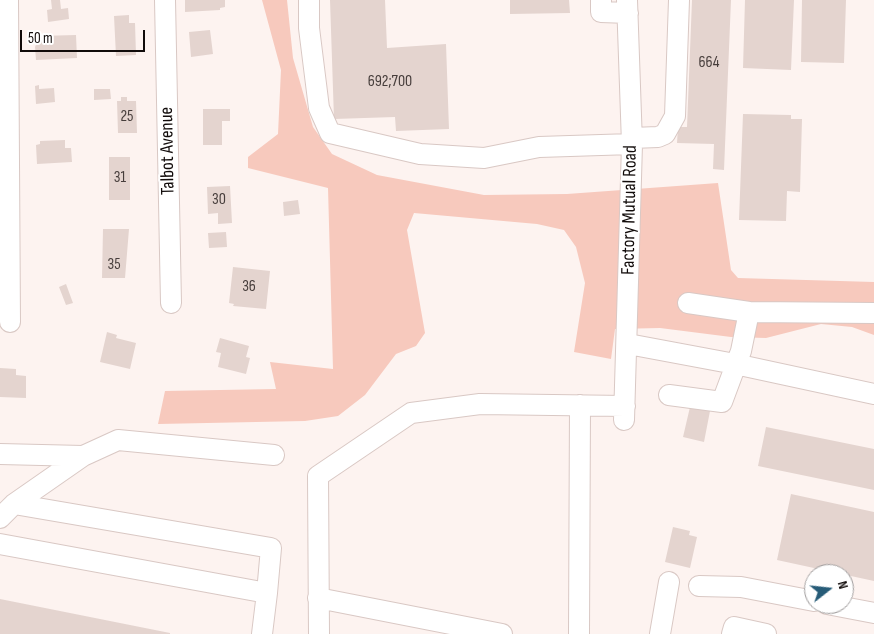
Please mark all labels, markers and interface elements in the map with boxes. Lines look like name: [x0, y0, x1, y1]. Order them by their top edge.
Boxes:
scale bar: [22, 20, 148, 52]
text: 50 m: [28, 29, 53, 48]
house number: 664: [699, 53, 719, 73]
house number: 692;700: [368, 72, 412, 92]
house number: 25: [120, 107, 134, 127]
street label: Talbot Avenue: [156, 107, 180, 195]
street label: Factory Mutual Road: [617, 145, 643, 275]
house number: 31: [114, 168, 126, 188]
house number: 30: [212, 190, 226, 210]
house number: 35: [107, 255, 121, 275]
house number: 36: [242, 277, 256, 297]
north arrow: [804, 564, 854, 614]
text: N: [834, 579, 852, 591]

